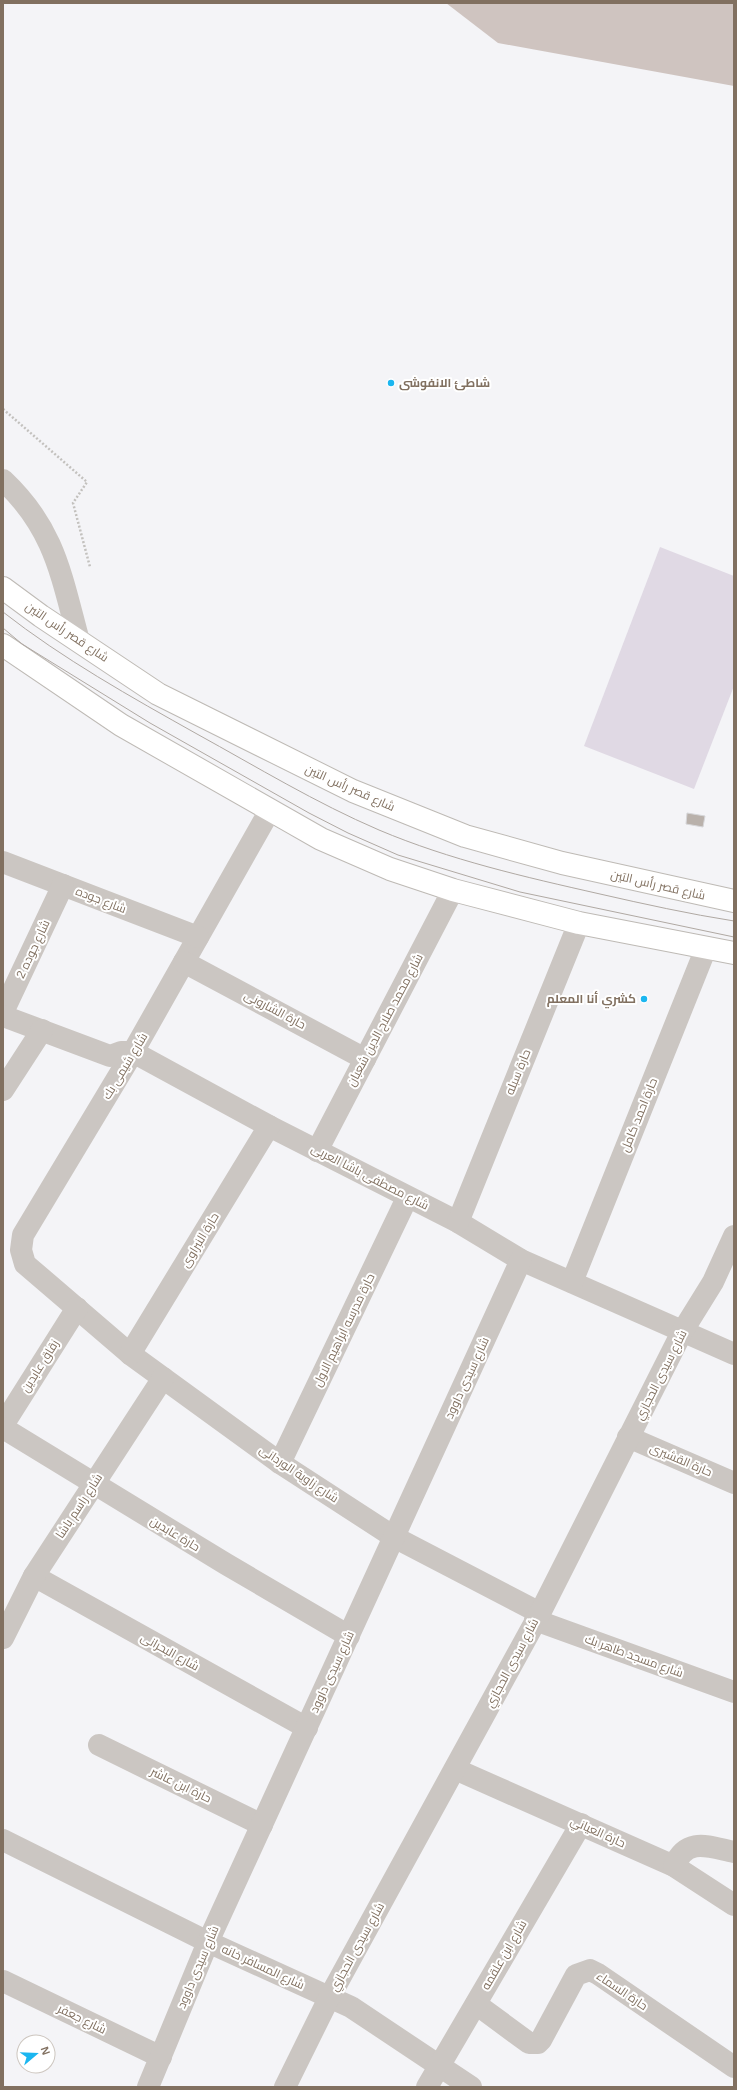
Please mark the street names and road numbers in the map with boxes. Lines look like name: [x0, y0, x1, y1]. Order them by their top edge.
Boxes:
street label: شارع قصر رأس التين: [22, 598, 112, 666]
street label: شارع قصر رأس التين: [303, 761, 398, 815]
street label: شارع قصر رأس التين: [609, 866, 707, 904]
street label: شارع جوده: [73, 884, 128, 917]
street label: شارع جوده 2: [13, 917, 54, 981]
street label: شارع محمد صلاح الدين شعبان: [344, 951, 427, 1089]
street label: حارة الشارونى: [242, 988, 308, 1032]
street label: شارع شيمى بك: [100, 1030, 151, 1102]
street label: حارة سبله: [503, 1047, 533, 1097]
street label: حارة احمد كامل: [618, 1076, 660, 1154]
street label: شارع مصطفى باشا العربى: [308, 1141, 431, 1214]
street label: حارة النبراوى: [178, 1210, 222, 1270]
street label: حارة مدرسه ابراهيم الاول: [310, 1271, 378, 1389]
street label: شارع سيدى الحجازي: [632, 1328, 692, 1424]
street label: شارع سيدى داوود: [442, 1335, 493, 1421]
street label: زقاق عابدين: [18, 1337, 62, 1395]
street label: حارة القشيرى: [648, 1441, 714, 1479]
street label: شارع زاوية الوردانى: [256, 1442, 341, 1507]
street label: شارع راسم باشا: [53, 1471, 106, 1542]
street label: حارة عابدين: [148, 1514, 202, 1554]
street label: شارع سيدى الحجازي: [483, 1616, 544, 1711]
street label: شارع سيدى داوود: [307, 1629, 358, 1715]
street label: شارع البحرانى: [138, 1630, 202, 1675]
street label: شارع مسجد طاهر بك: [583, 1632, 685, 1681]
street label: حارة ابن عاشر: [147, 1764, 214, 1806]
street label: حارة العياني: [567, 1814, 628, 1853]
street label: شارع سيدى الحجازي: [327, 1900, 390, 1995]
street label: شارع ابن علقمه: [478, 1918, 531, 1993]
street label: شارع سيدى داوود: [174, 1923, 223, 2011]
street label: شارع المسافر خانه: [219, 1942, 307, 1993]
street label: حارة السماء: [594, 1969, 650, 2013]
street label: شارع جعفر: [54, 2001, 109, 2038]

